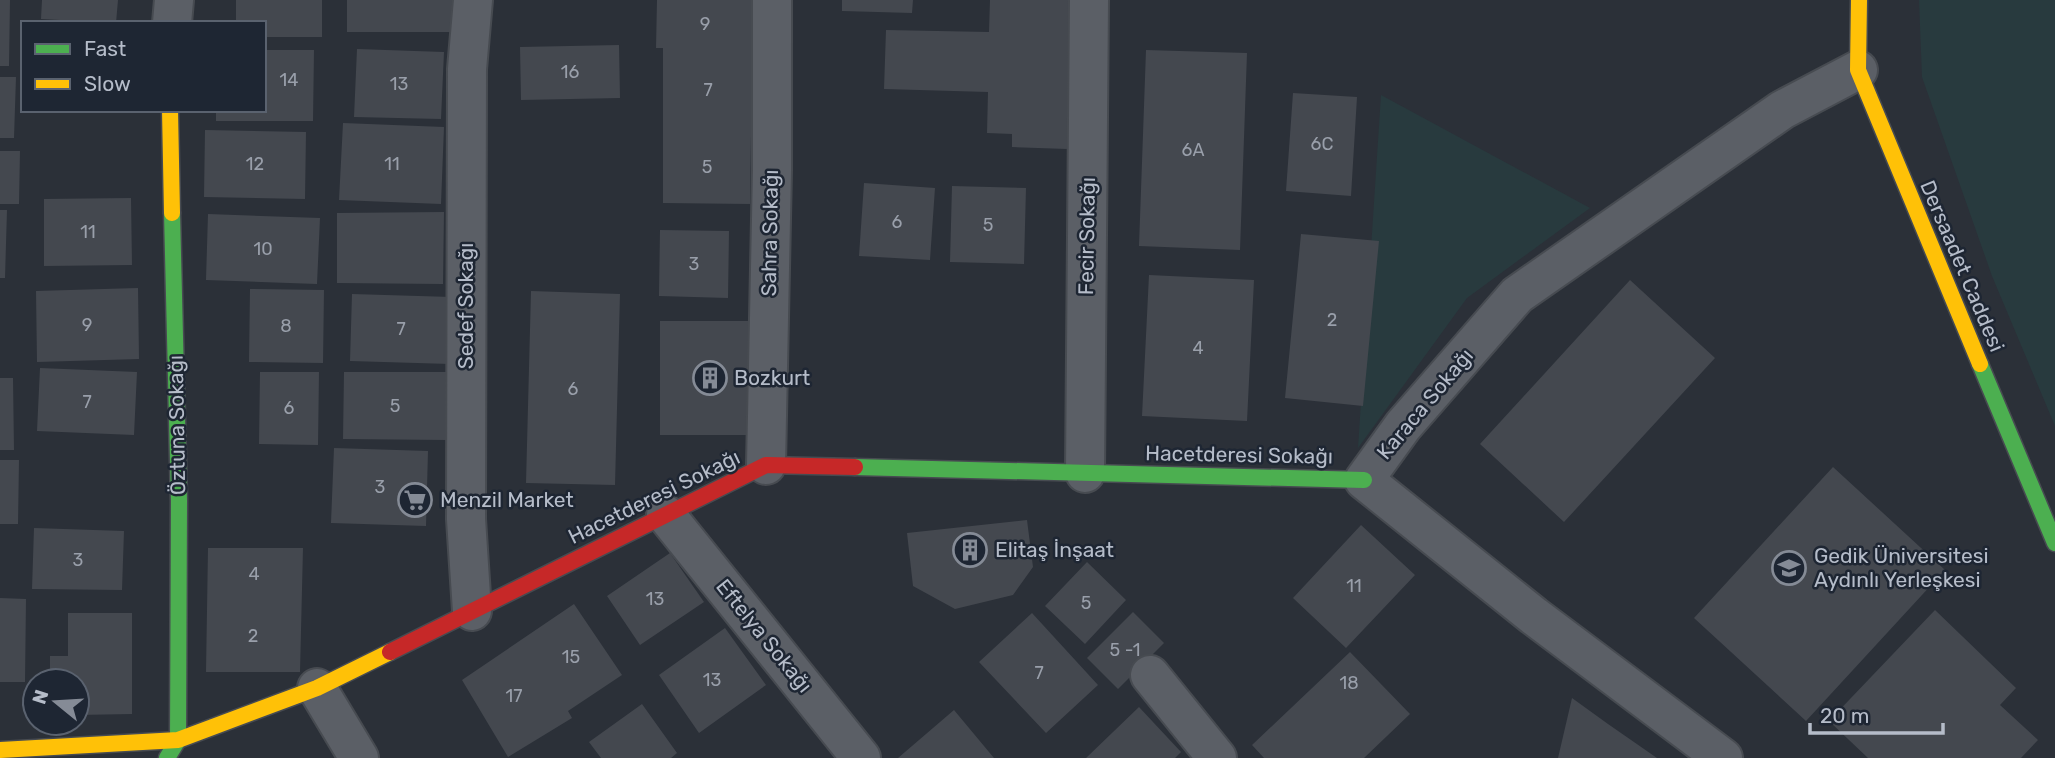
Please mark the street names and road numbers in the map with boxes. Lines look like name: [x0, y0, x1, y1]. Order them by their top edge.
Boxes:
street label: Sahra Sokağı: [756, 169, 783, 297]
street label: Dersaadet Caddesi: [1915, 176, 2010, 355]
street label: Fecir Sokağı: [1073, 177, 1100, 295]
street label: Sedef Sokağı: [453, 243, 478, 369]
street label: Karaca Sokağı: [1371, 343, 1478, 464]
street label: Öztuna Sokağı: [163, 355, 190, 495]
street label: Hacetderesi Sokağı: [1145, 440, 1333, 469]
street label: Hacetderesi Sokağı: [564, 444, 744, 549]
street label: Eftelya Sokağı: [711, 574, 818, 697]

